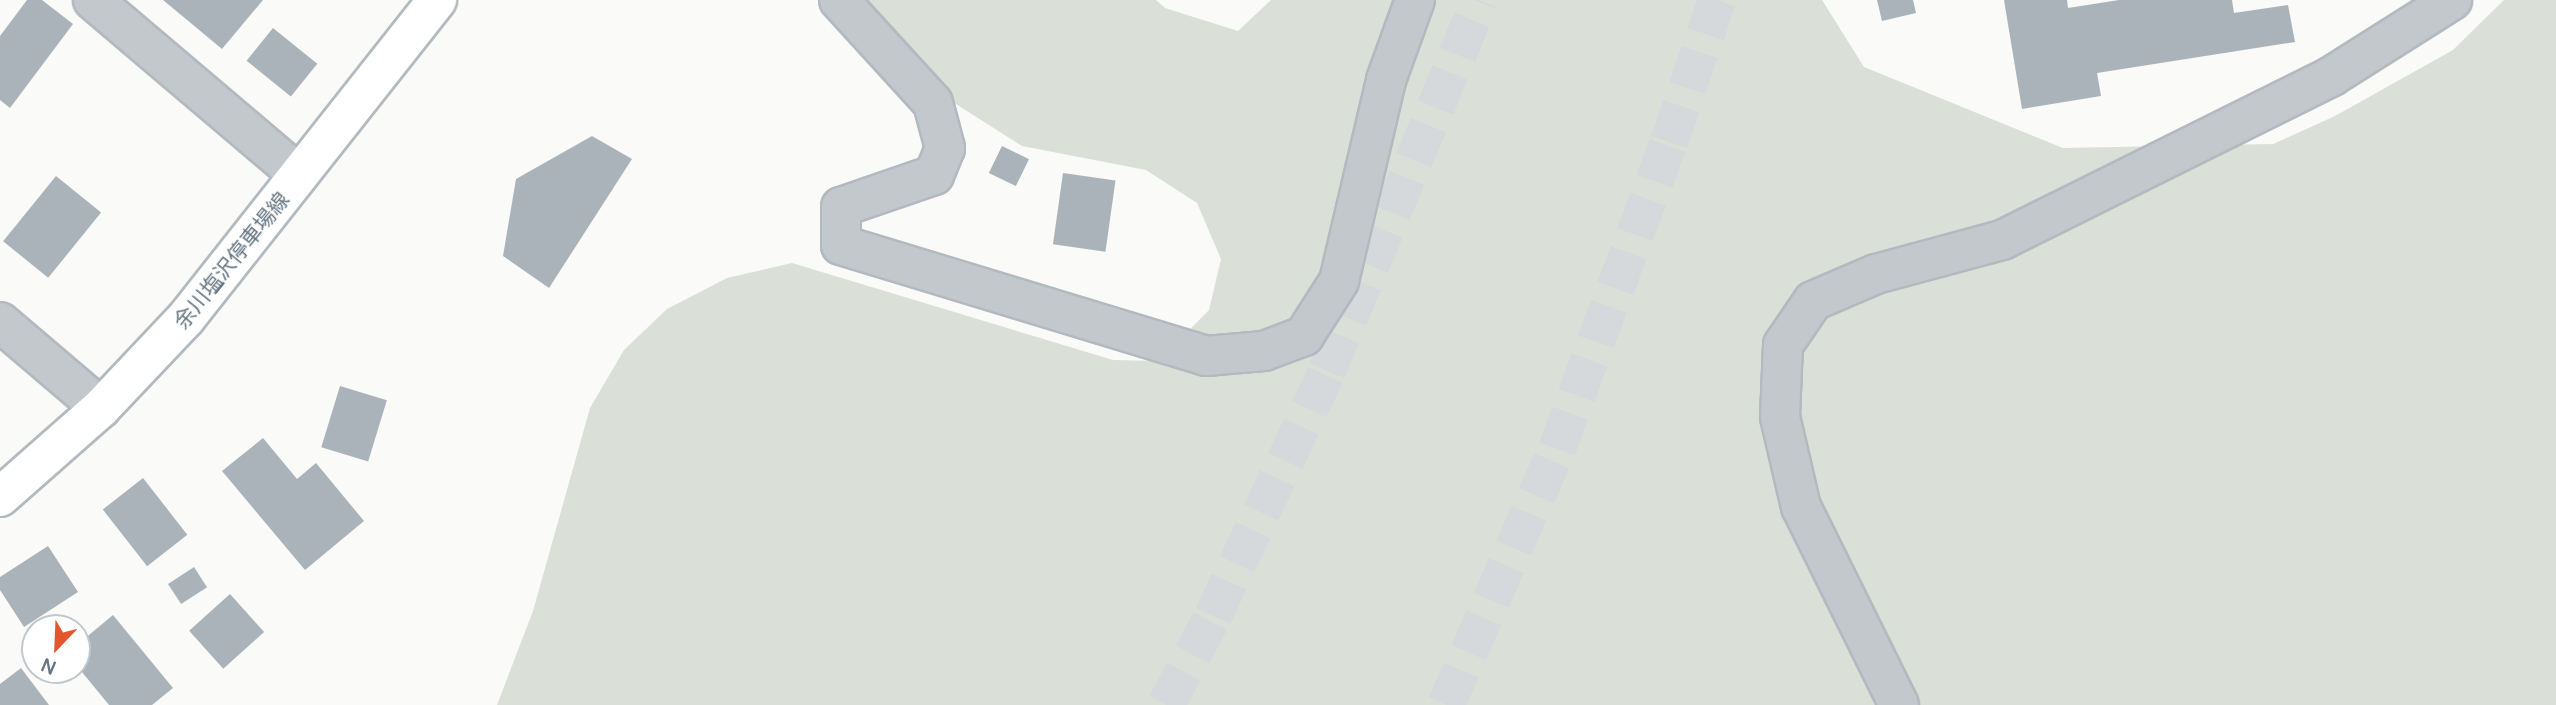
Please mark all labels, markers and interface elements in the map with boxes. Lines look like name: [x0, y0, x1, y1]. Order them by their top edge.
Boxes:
street label: 余川塩沢停車場線: [168, 187, 294, 333]
north arrow: [21, 614, 91, 684]
text: N: [37, 652, 60, 681]

